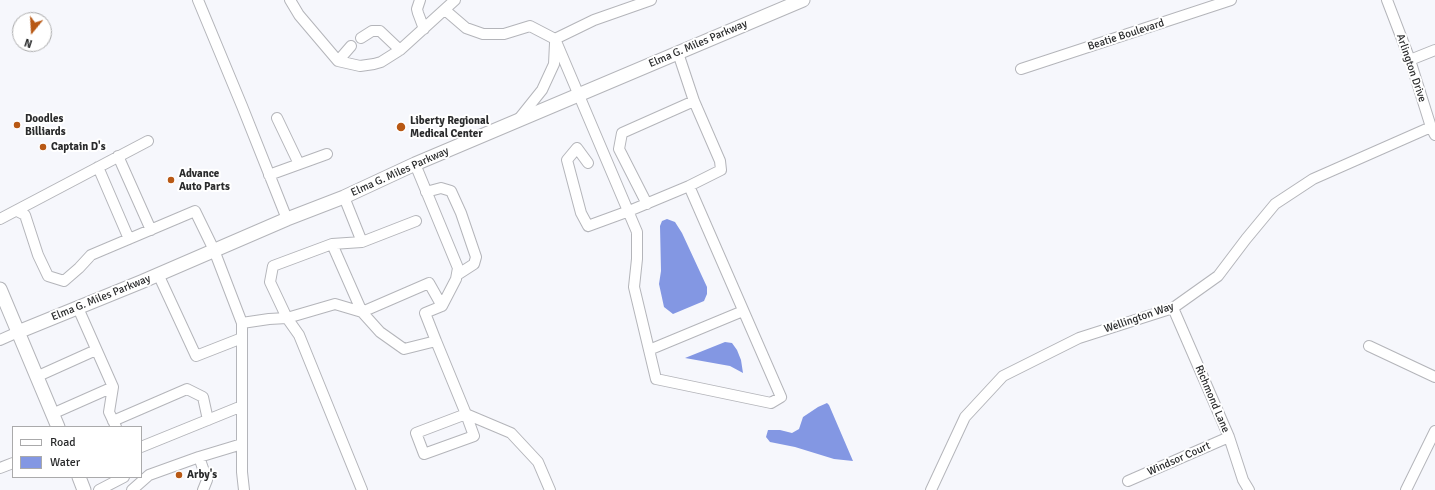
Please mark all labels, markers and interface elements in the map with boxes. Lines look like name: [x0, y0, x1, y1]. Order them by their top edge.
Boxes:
north arrow: [12, 12, 52, 52]
street label: Beatie Boulevard: [1086, 16, 1166, 54]
street label: Elma G. Miles Parkway: [647, 17, 749, 71]
street label: Arlington Drive: [1393, 32, 1429, 104]
text: N: [23, 36, 34, 50]
place label: Doodles Billiards: [25, 112, 66, 138]
place label: Liberty Regional Medical Center: [410, 114, 489, 140]
marker: Doodles Billiards: [12, 120, 22, 130]
marker: Liberty Regional Medical Center: [395, 121, 407, 133]
place label: Captain D's: [51, 140, 106, 154]
marker: Captain D's: [38, 142, 48, 152]
street label: Elma G. Miles Parkway: [349, 144, 451, 200]
place label: Advance Auto Parts: [179, 167, 230, 193]
marker: Advance Auto Parts: [166, 175, 176, 185]
street label: Elma G. Miles Parkway: [49, 272, 153, 324]
street label: Wellington Way: [1102, 300, 1176, 336]
street label: Richmond Lane: [1192, 363, 1232, 435]
legend: [12, 426, 142, 478]
text: Road: [50, 435, 76, 450]
street label: Windsor Court: [1145, 439, 1213, 479]
text: Water: [50, 455, 80, 470]
place label: Arby's: [187, 468, 217, 482]
marker: Arby's: [174, 470, 184, 480]

